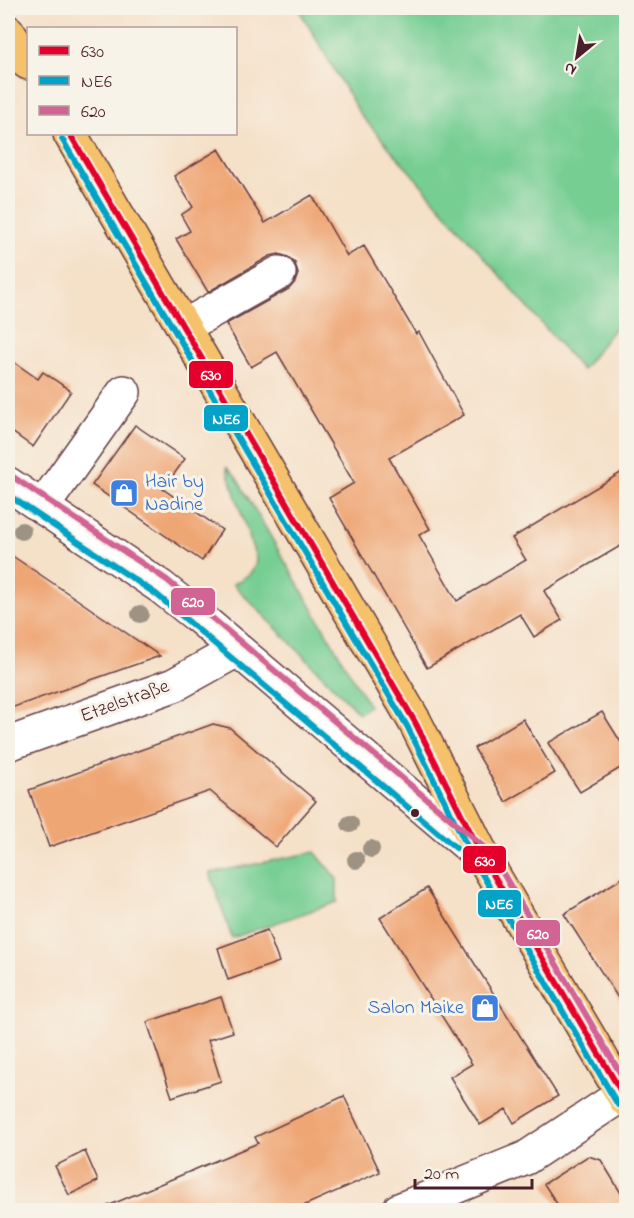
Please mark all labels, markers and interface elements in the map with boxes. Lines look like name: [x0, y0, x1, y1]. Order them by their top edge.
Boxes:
legend: [27, 27, 237, 135]
north arrow: [547, 27, 607, 87]
text: 630: [81, 40, 104, 66]
text: N: [560, 55, 581, 81]
text: NE6: [81, 70, 112, 96]
text: 620: [81, 100, 106, 126]
line badge: 630: [188, 360, 234, 389]
text: 630: [200, 364, 221, 388]
line badge: NE6: [203, 404, 249, 432]
text: NE6: [212, 408, 241, 432]
place label: Hair by Nadine: [145, 468, 204, 520]
shop icon: Hair by Nadine: [108, 477, 140, 509]
line badge: 620: [170, 587, 216, 616]
text: 620: [181, 591, 204, 615]
street label: Etzelstraße: [76, 672, 174, 732]
unlabelled marker: [409, 807, 421, 819]
line badge: 630: [462, 845, 507, 874]
text: 630: [474, 850, 495, 874]
line badge: NE6: [477, 889, 522, 918]
text: NE6: [485, 893, 514, 917]
line badge: 620: [515, 919, 561, 947]
text: 620: [526, 923, 549, 947]
shop icon: Salon Maike: [469, 992, 501, 1024]
place label: Salon Maike: [367, 994, 464, 1023]
scale bar: [415, 1152, 532, 1190]
text: 20 m: [424, 1162, 459, 1188]

